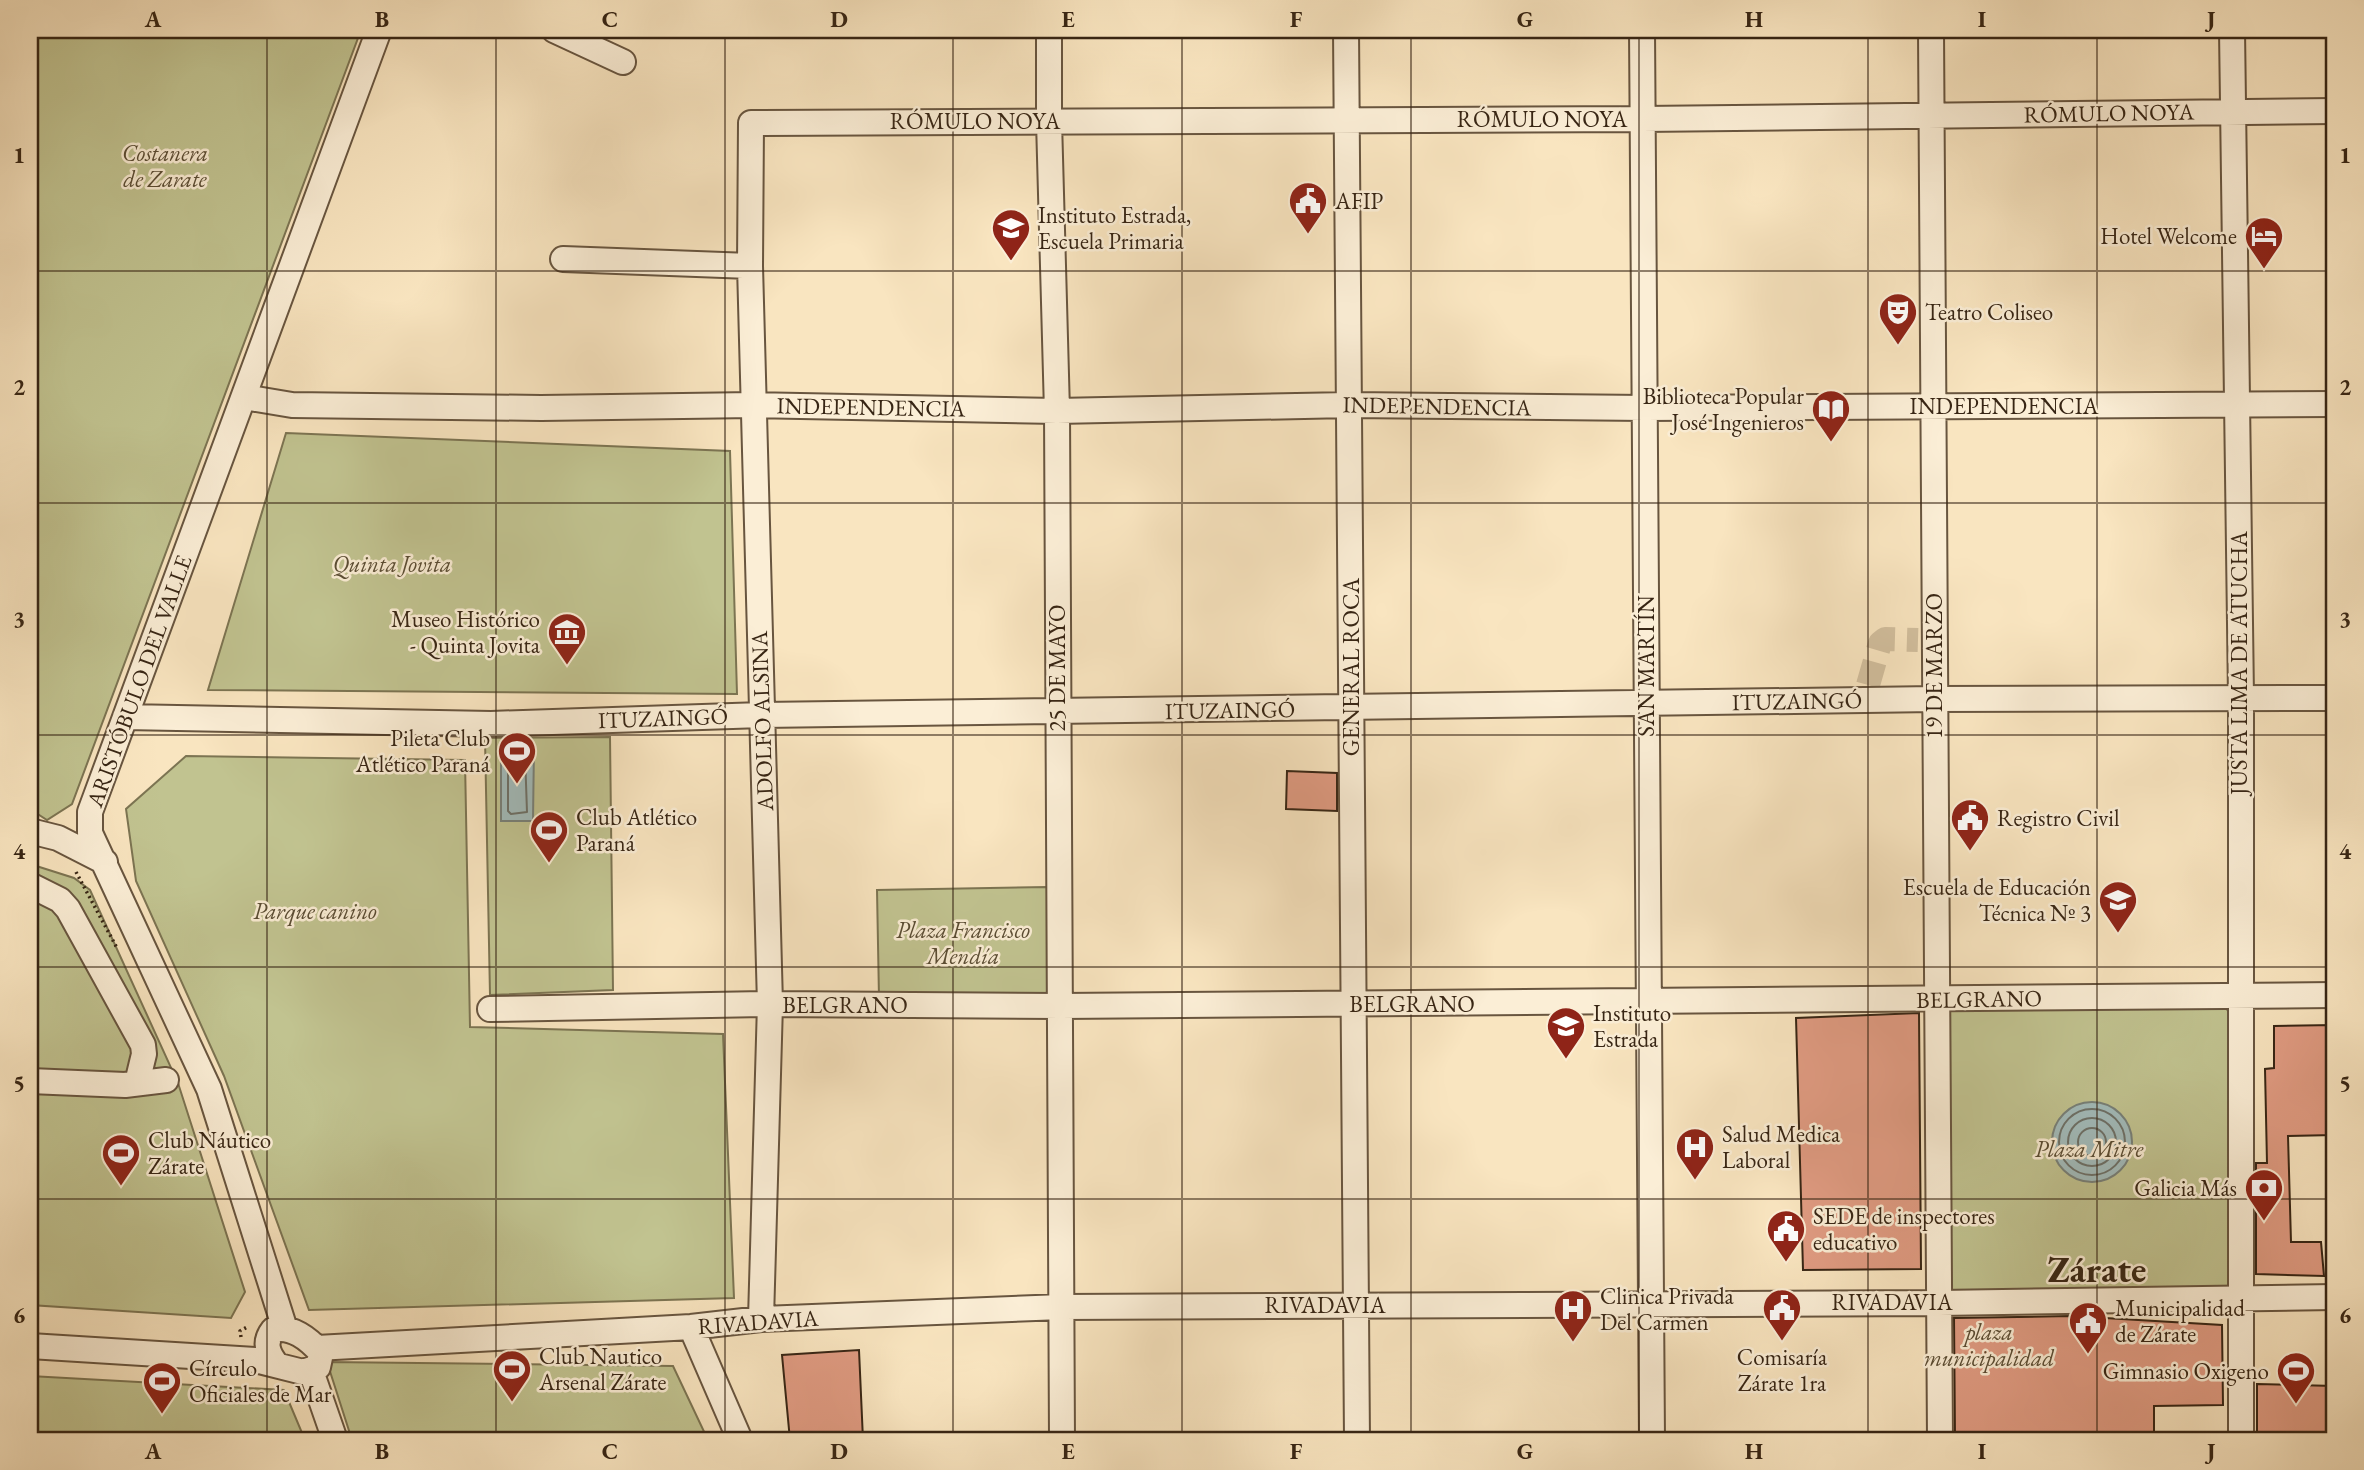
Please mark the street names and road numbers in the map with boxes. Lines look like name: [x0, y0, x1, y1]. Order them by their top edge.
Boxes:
street label: RÓMULO NOYA: [2023, 96, 2196, 129]
street label: RÓMULO NOYA: [1457, 104, 1628, 134]
street label: RÓMULO NOYA: [890, 106, 1061, 136]
street label: INDEPENDENCIA: [1342, 389, 1533, 423]
street label: INDEPENDENCIA: [776, 390, 967, 424]
street label: INDEPENDENCIA: [1910, 391, 2099, 421]
street label: JUSTA LIMA DE ATUCHA: [2224, 530, 2254, 797]
street label: ARISTÓBULO DEL VALLE: [79, 551, 199, 812]
street label: GENERAL ROCA: [1336, 577, 1366, 756]
street label: 19 DE MARZO: [1919, 593, 1949, 739]
street label: SAN MARTÍN: [1631, 595, 1661, 737]
street label: 25 DE MAYO: [1042, 605, 1072, 731]
street label: ADOLFO ALSINA: [744, 629, 780, 813]
street label: ITUZAINGÓ: [1732, 685, 1862, 717]
street label: ITUZAINGÓ: [1165, 694, 1295, 726]
street label: ITUZAINGÓ: [597, 701, 729, 735]
street label: BELGRANO: [1916, 983, 2042, 1015]
street label: BELGRANO: [1349, 989, 1475, 1019]
street label: BELGRANO: [782, 990, 908, 1020]
street label: RIVADAVIA: [1831, 1287, 1954, 1317]
street label: RIVADAVIA: [1264, 1290, 1387, 1320]
street label: RIVADAVIA: [697, 1303, 821, 1341]

